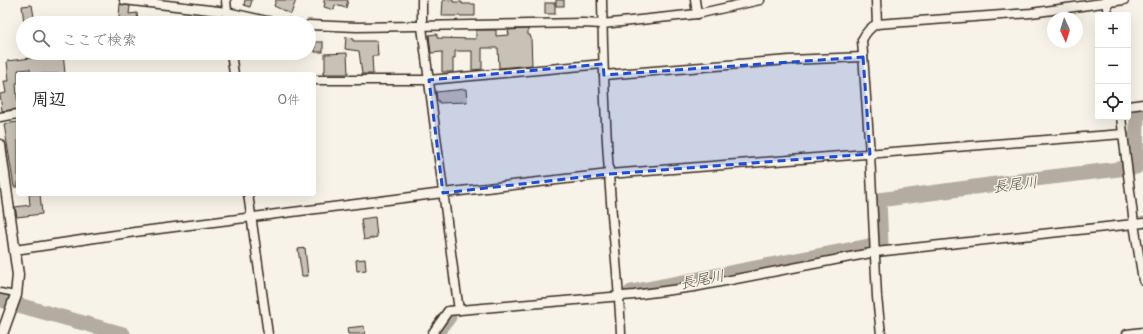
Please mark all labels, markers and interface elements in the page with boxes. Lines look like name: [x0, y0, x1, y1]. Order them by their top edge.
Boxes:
north arrow: [1047, 12, 1083, 48]
map controls: [1095, 12, 1131, 120]
button: +: [1095, 12, 1131, 48]
search box: [16, 16, 316, 60]
icon: search: [30, 27, 52, 49]
text: ここで検索: [62, 27, 137, 50]
button: −: [1095, 48, 1131, 84]
button: locate: [1095, 84, 1131, 120]
text: 周辺: [32, 85, 66, 111]
text: 0件: [277, 89, 300, 108]
water label: 長尾川: [991, 169, 1039, 197]
water label: 長尾川: [678, 262, 726, 294]

